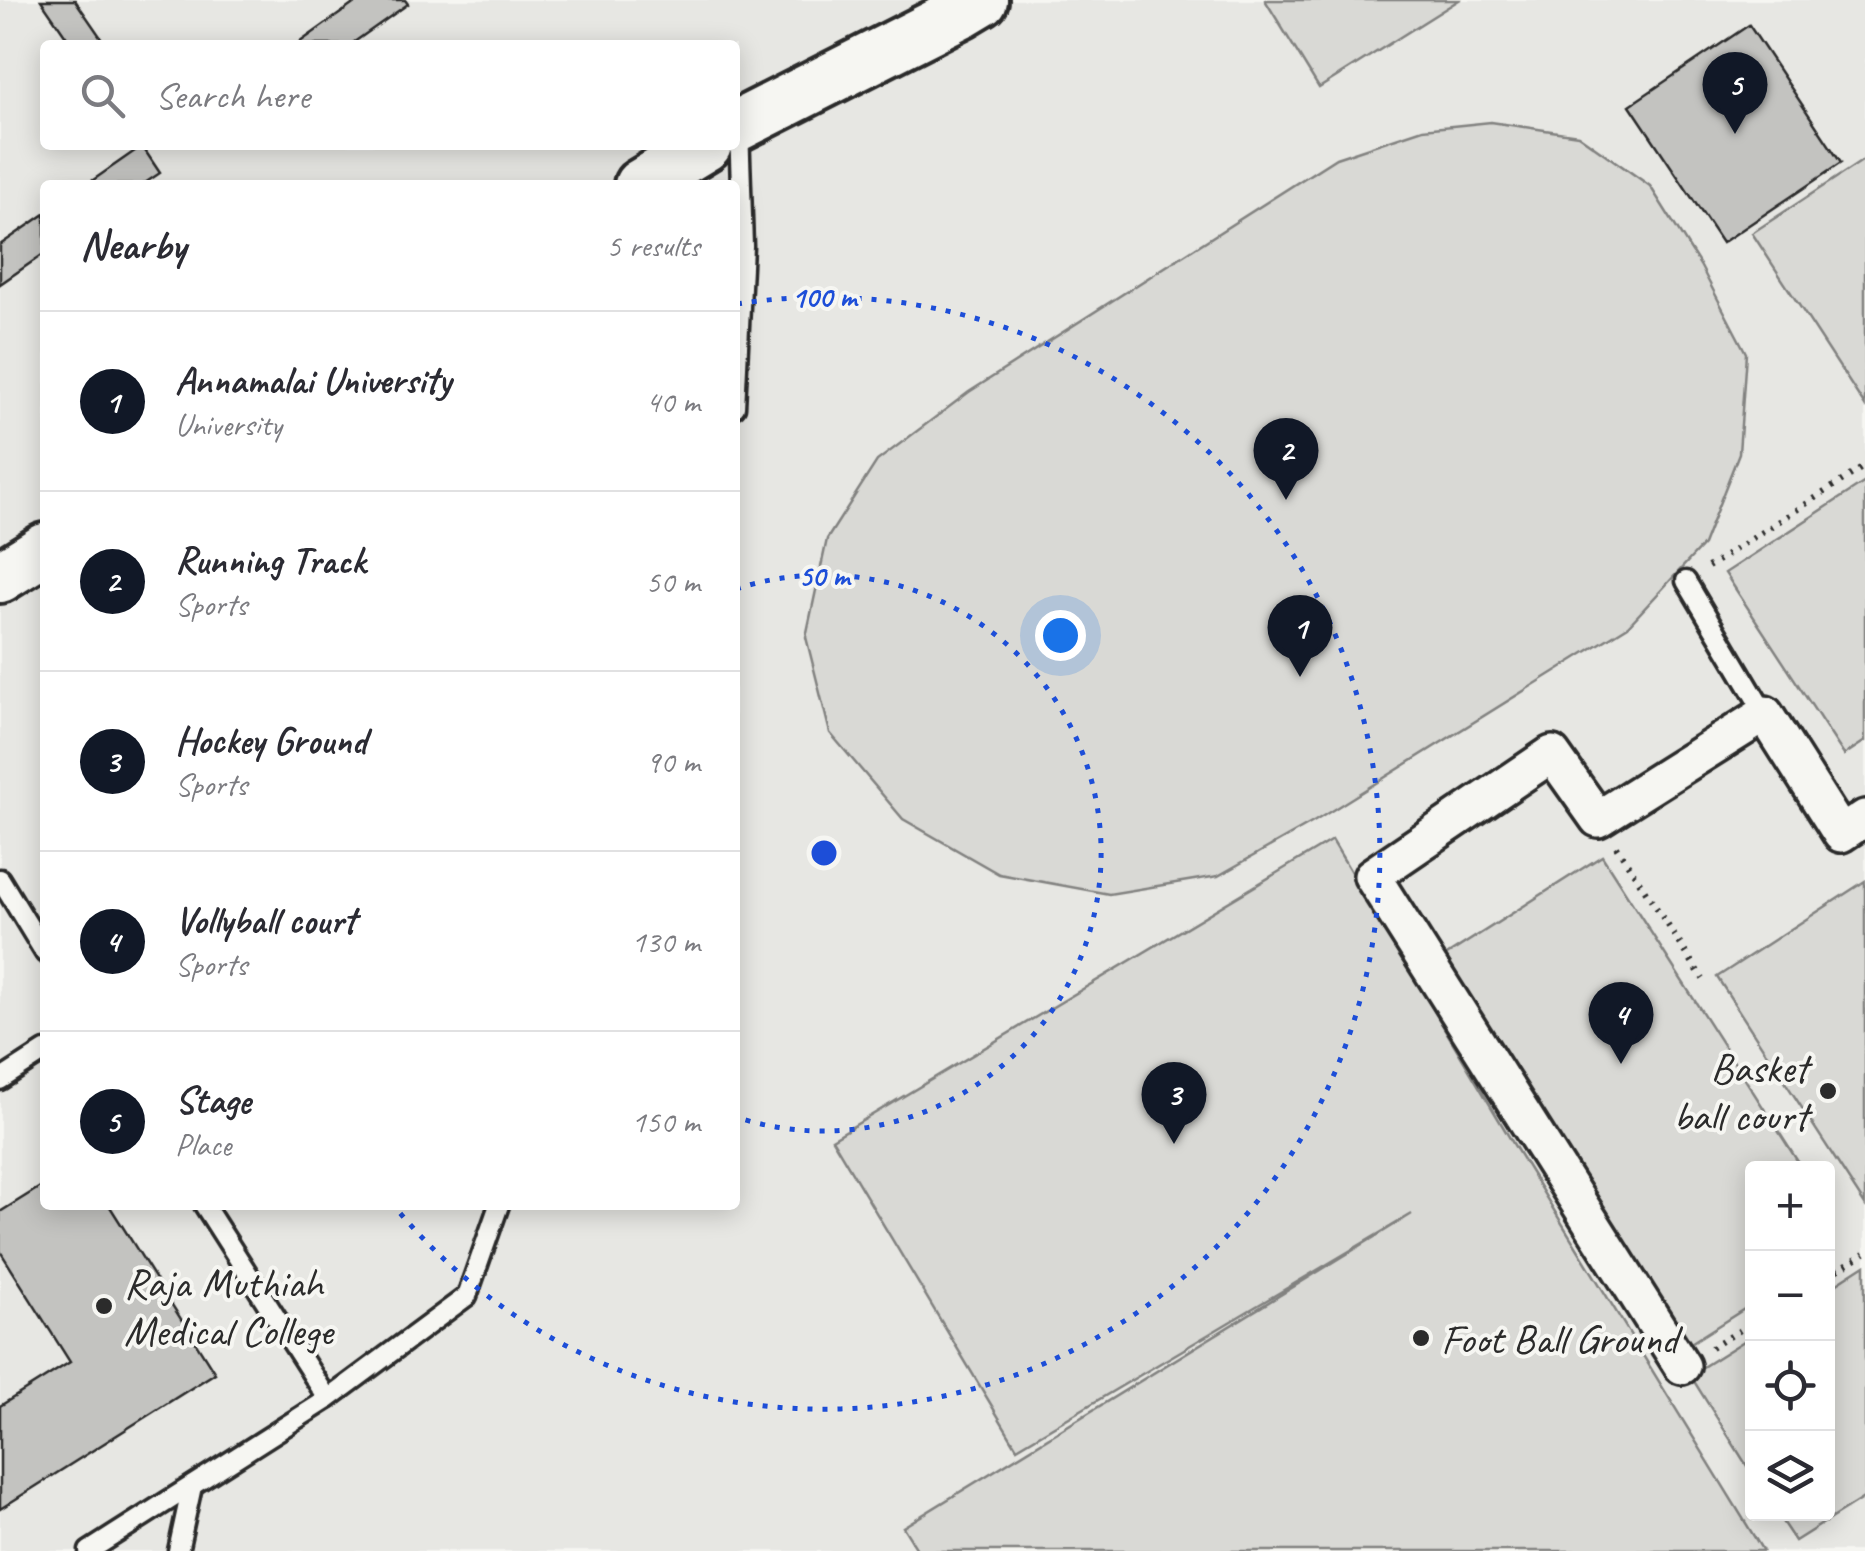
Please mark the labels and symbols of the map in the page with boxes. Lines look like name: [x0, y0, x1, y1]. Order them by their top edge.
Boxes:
pin: 5: [1702, 52, 1768, 134]
text: 100 m: [792, 278, 859, 316]
pin: 2: [1254, 418, 1318, 500]
text: 50 m: [799, 557, 852, 595]
pin: 1: [1268, 594, 1332, 677]
your location: [1035, 610, 1086, 661]
centre of rings: [806, 835, 842, 871]
pin: 4: [1588, 982, 1654, 1064]
place label: Basket ball court: [1673, 1042, 1813, 1143]
pin: 3: [1142, 1062, 1206, 1144]
marker: Basket ball court: [1817, 1080, 1839, 1102]
place label: Raja Muthiah Medical College: [124, 1257, 335, 1358]
marker: Raja Muthiah Medical College: [93, 1295, 115, 1317]
place label: Foot Ball Ground: [1441, 1313, 1683, 1366]
marker: Foot Ball Ground: [1410, 1327, 1432, 1349]

